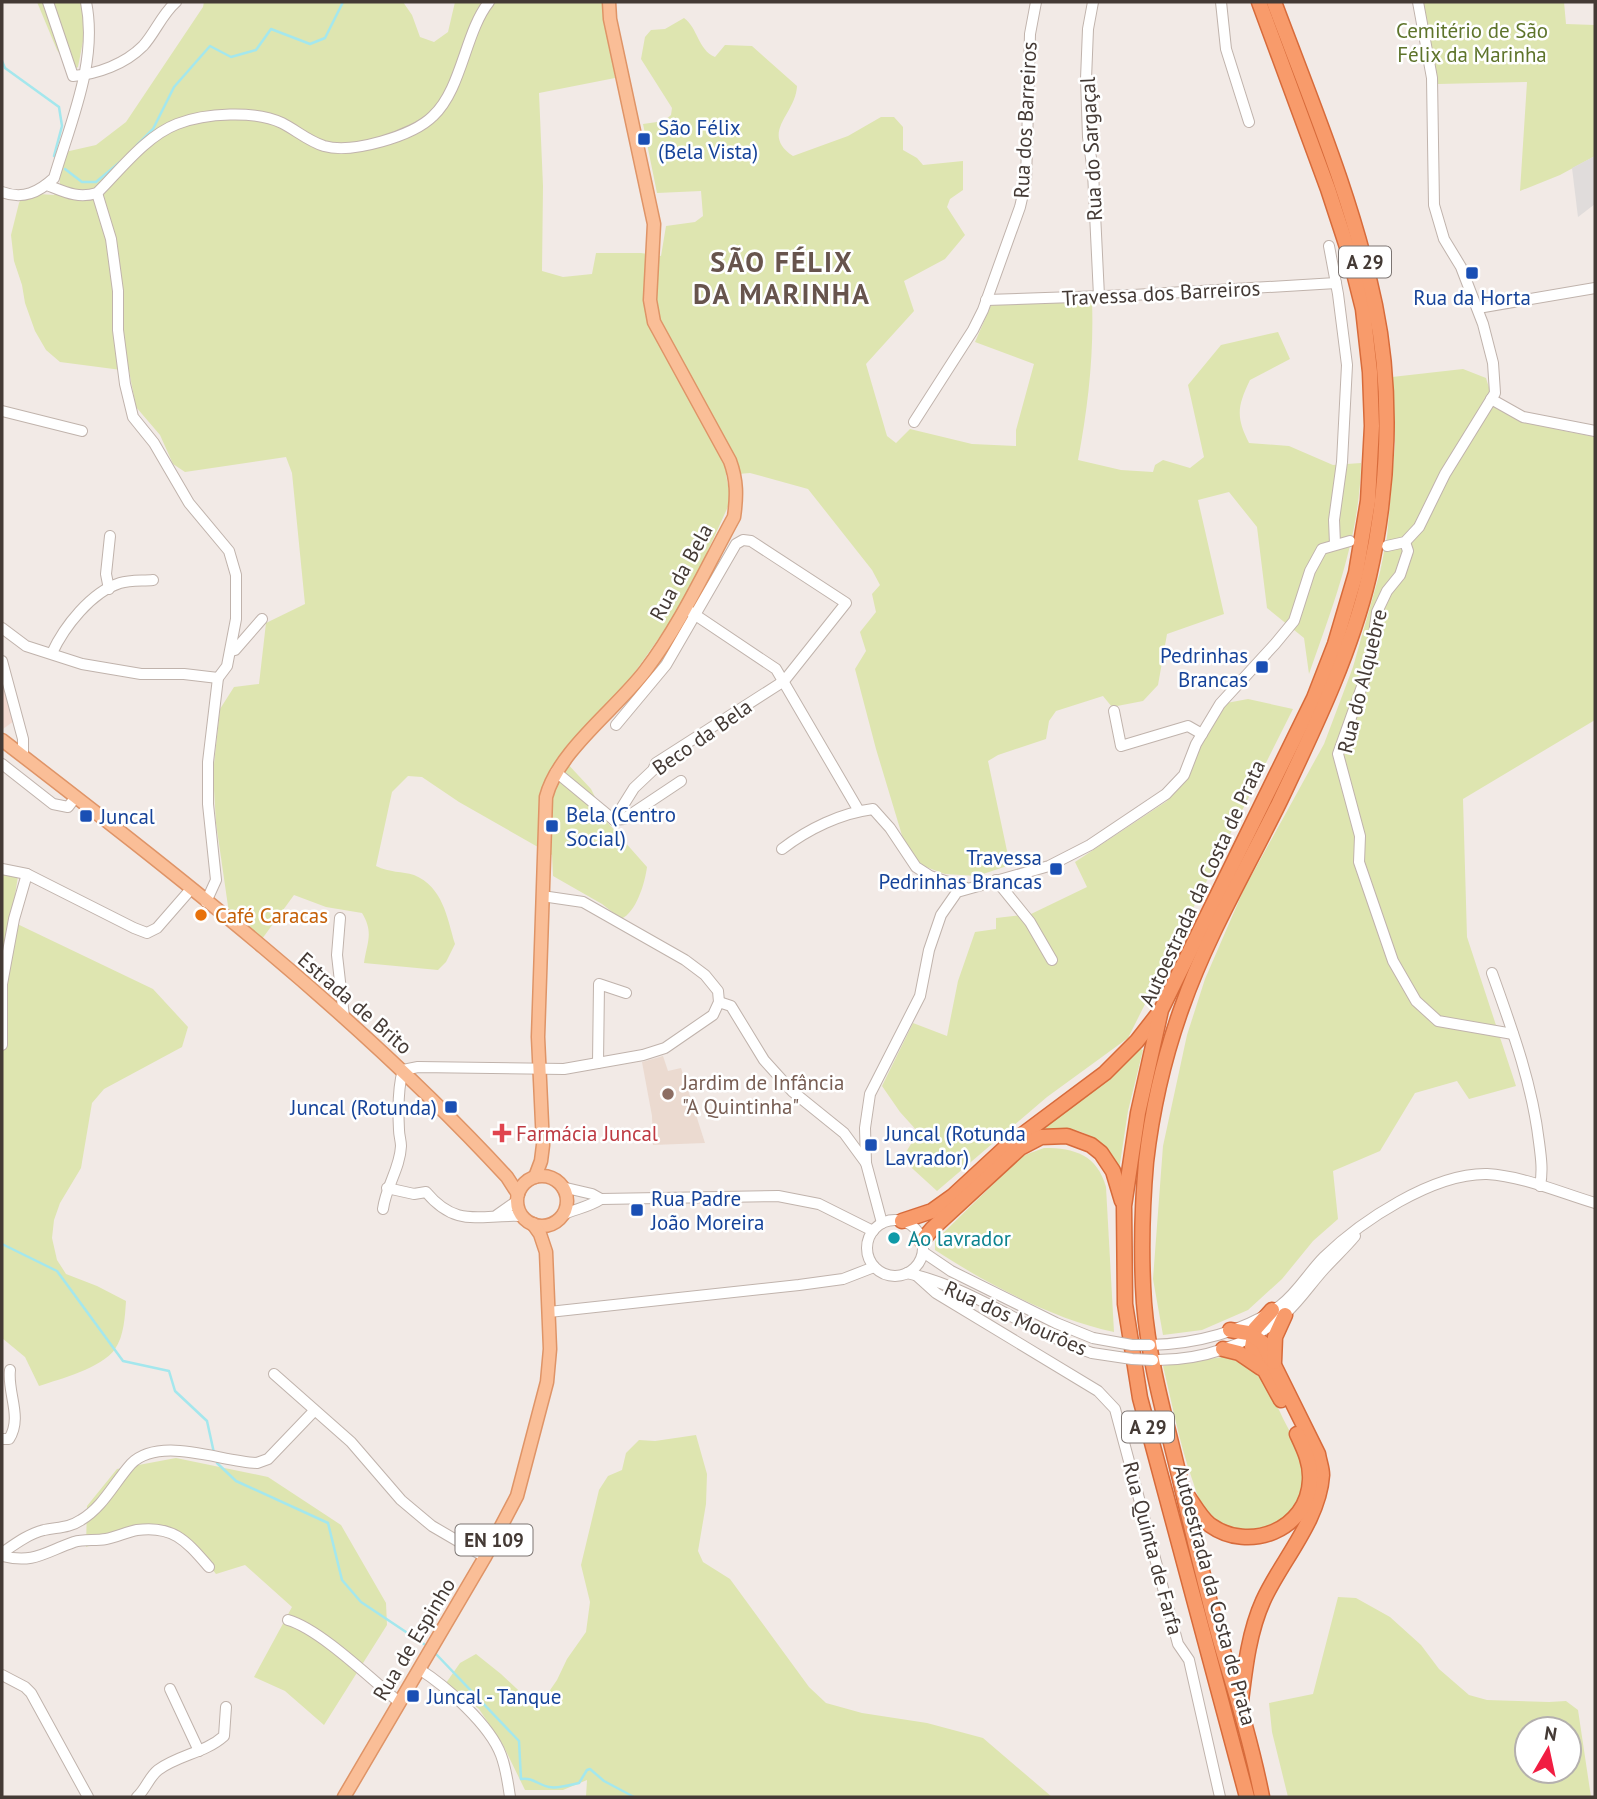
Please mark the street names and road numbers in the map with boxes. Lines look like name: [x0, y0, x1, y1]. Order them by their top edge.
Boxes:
street label: Rua dos Barreiros: [1007, 41, 1043, 199]
street label: Rua do Sargaçal: [1074, 76, 1108, 222]
road number: A 29: [1339, 246, 1391, 278]
street label: Travessa dos Barreiros: [1061, 274, 1261, 312]
street label: Rua da Bela: [643, 519, 719, 625]
street label: Rua do Alquebre: [1331, 606, 1393, 756]
street label: Beco da Bela: [647, 693, 757, 781]
street label: Autoestrada da Costa de Prata: [1133, 756, 1271, 1010]
street label: Estrada de Brito: [292, 946, 418, 1060]
street label: Rua dos Mourões: [940, 1274, 1092, 1362]
road number: A 29: [1122, 1412, 1174, 1442]
street label: Rua Quinta de Farfa: [1117, 1458, 1189, 1638]
street label: Autoestrada da Costa de Prata: [1167, 1462, 1263, 1728]
road number: EN 109: [456, 1524, 532, 1556]
street label: Rua de Espinho: [367, 1573, 461, 1705]

